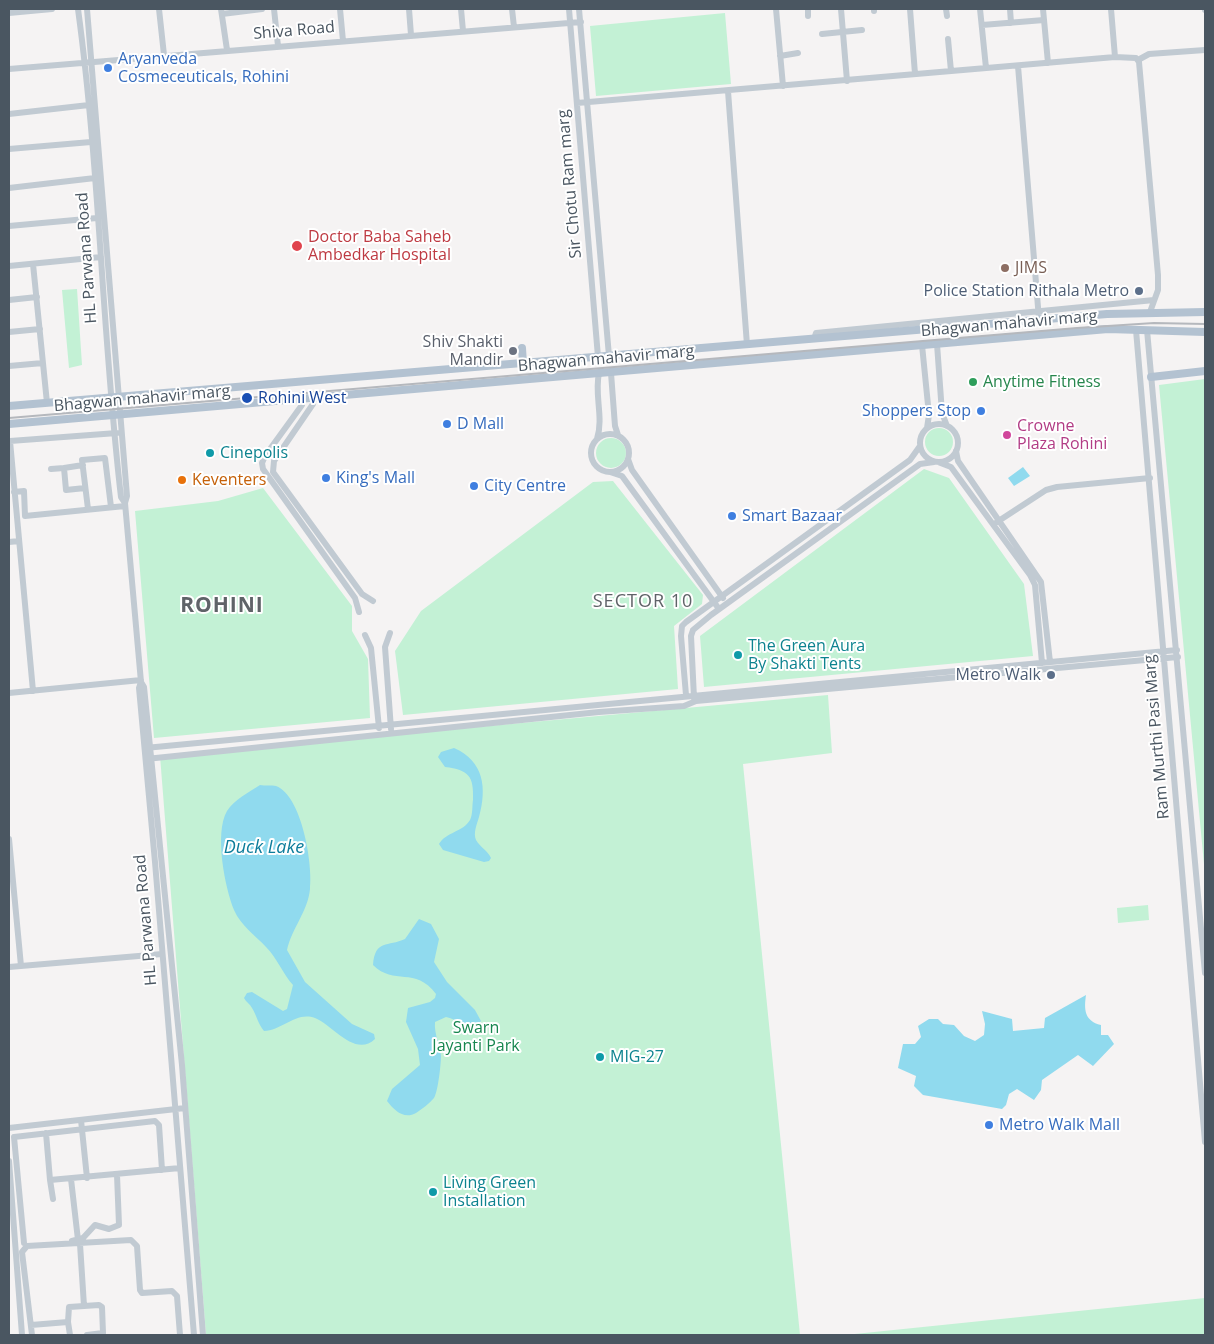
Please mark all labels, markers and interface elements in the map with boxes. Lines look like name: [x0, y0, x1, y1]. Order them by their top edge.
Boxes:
street label: Shiva Road: [252, 18, 336, 44]
place label: Aryanveda Cosmeceuticals, Rohini: [118, 49, 289, 87]
marker: Aryanveda Cosmeceuticals, Rohini: [102, 62, 114, 74]
street label: Sir Chotu Ram marg: [554, 109, 586, 259]
street label: HL Parwana Road: [73, 192, 101, 324]
place label: Doctor Baba Saheb Ambedkar Hospital: [308, 227, 451, 265]
marker: Doctor Baba Saheb Ambedkar Hospital: [290, 239, 304, 253]
place label: JIMS: [1015, 258, 1047, 278]
marker: JIMS: [999, 262, 1011, 274]
place label: Police Station Rithala Metro: [924, 281, 1129, 301]
marker: Police Station Rithala Metro: [1133, 285, 1145, 297]
street label: Bhagwan mahavir marg: [920, 307, 1098, 341]
place label: Shiv Shakti Mandir: [423, 332, 503, 370]
street label: Bhagwan mahavir marg: [517, 342, 695, 376]
marker: Shiv Shakti Mandir: [507, 345, 519, 357]
place label: Anytime Fitness: [983, 372, 1101, 392]
marker: Anytime Fitness: [967, 376, 979, 388]
street label: Bhagwan mahavir marg: [53, 382, 231, 416]
place label: Rohini West: [258, 388, 346, 408]
marker: Rohini West: [240, 391, 254, 405]
place label: Shoppers Stop: [862, 401, 971, 421]
marker: Shoppers Stop: [975, 405, 987, 417]
place label: D Mall: [457, 414, 504, 434]
place label: Crowne Plaza Rohini: [1017, 416, 1107, 454]
marker: D Mall: [441, 418, 453, 430]
marker: Crowne Plaza Rohini: [1001, 429, 1013, 441]
place label: Cinepolis: [220, 443, 288, 463]
marker: Cinepolis: [204, 447, 216, 459]
place label: King's Mall: [336, 468, 415, 488]
place label: Keventers: [192, 470, 266, 490]
marker: King's Mall: [320, 472, 332, 484]
marker: Keventers: [176, 474, 188, 486]
place label: City Centre: [484, 476, 566, 496]
marker: City Centre: [468, 480, 480, 492]
place label: Smart Bazaar: [742, 506, 842, 526]
marker: Smart Bazaar: [726, 510, 738, 522]
district label: SECTOR 10: [592, 591, 694, 613]
district label: ROHINI: [179, 593, 265, 619]
place label: The Green Aura By Shakti Tents: [748, 636, 865, 674]
marker: The Green Aura By Shakti Tents: [732, 649, 744, 661]
street label: Ram Murthi Pasi Marg: [1140, 654, 1174, 820]
place label: Metro Walk: [955, 665, 1041, 685]
marker: Metro Walk: [1045, 669, 1057, 681]
water label: Duck Lake: [224, 837, 304, 859]
street label: HL Parwana Road: [131, 854, 161, 986]
park label: Swarn Jayanti Park: [432, 1018, 520, 1056]
place label: MIG-27: [610, 1047, 664, 1067]
marker: MIG-27: [594, 1051, 606, 1063]
place label: Metro Walk Mall: [999, 1115, 1120, 1135]
marker: Metro Walk Mall: [983, 1119, 995, 1131]
place label: Living Green Installation: [443, 1173, 536, 1211]
marker: Living Green Installation: [427, 1186, 439, 1198]

